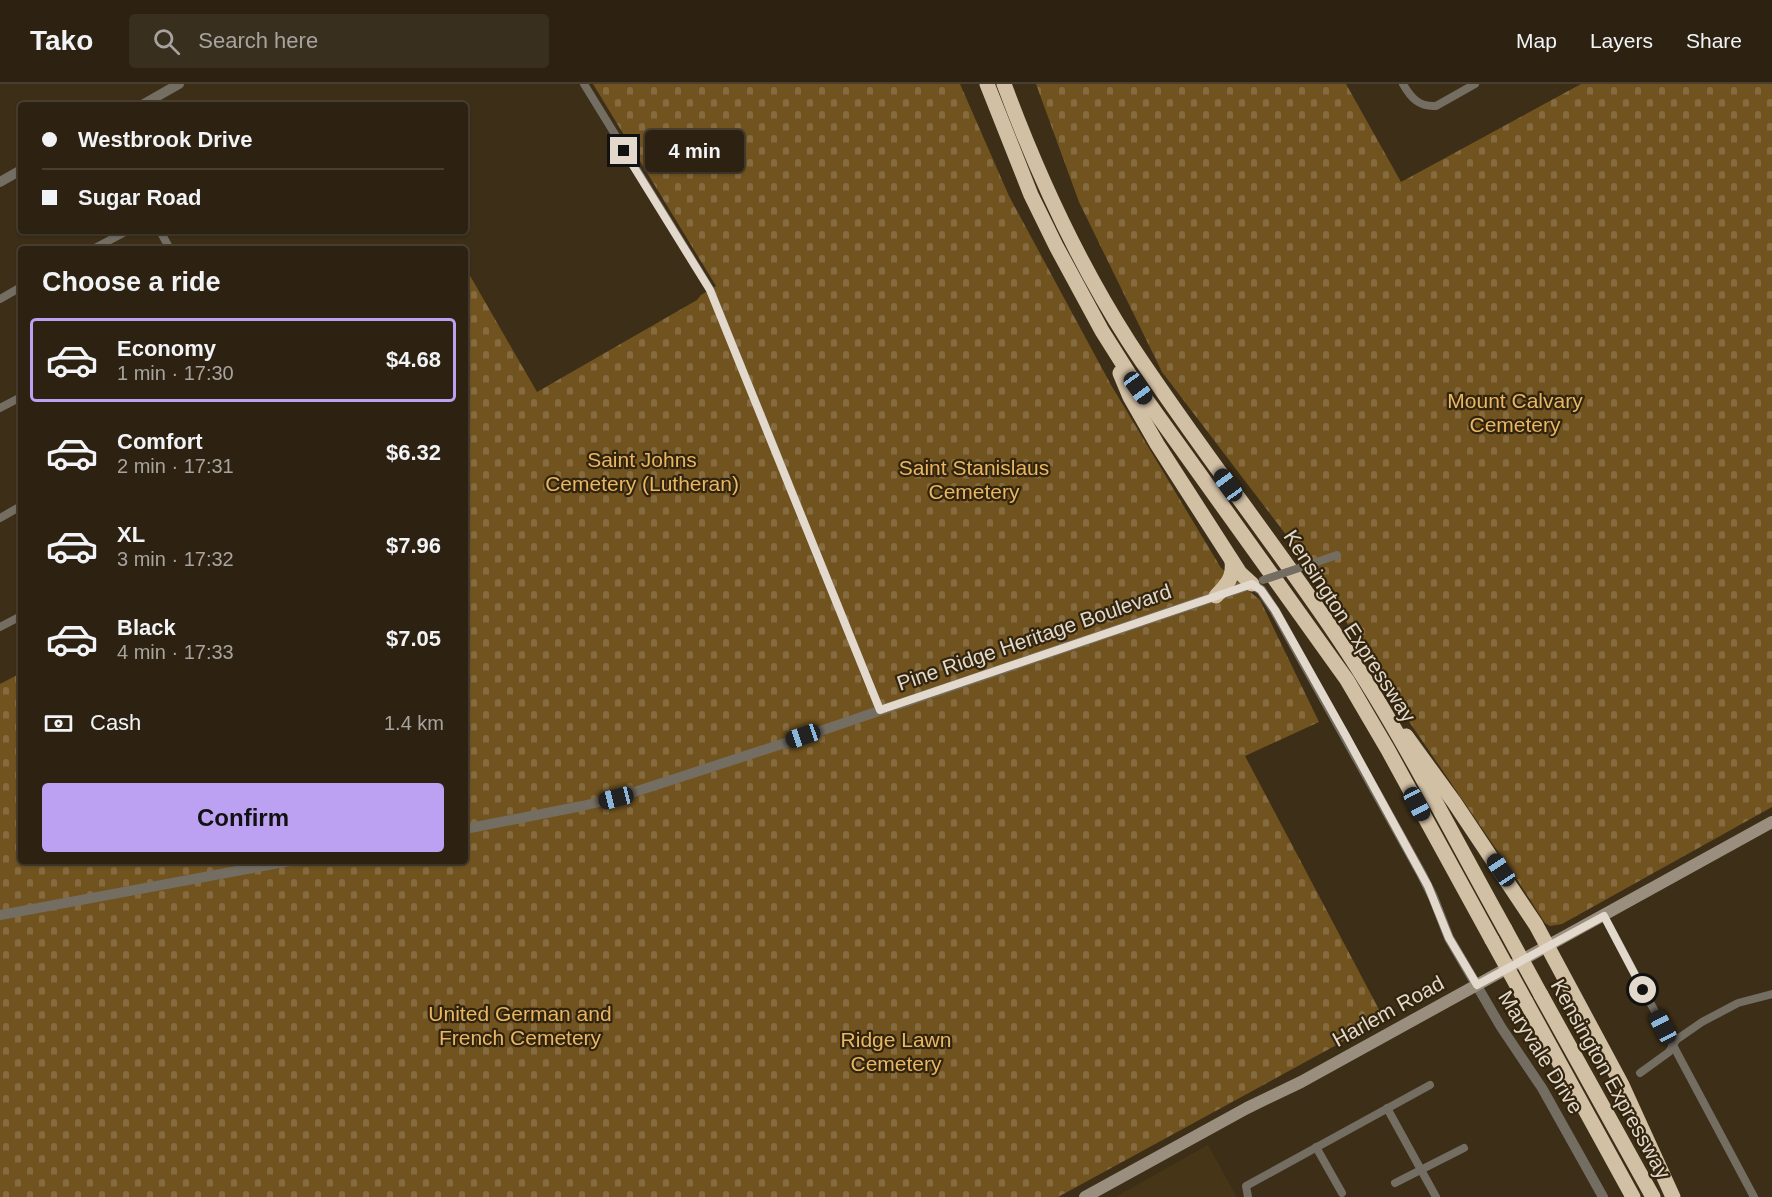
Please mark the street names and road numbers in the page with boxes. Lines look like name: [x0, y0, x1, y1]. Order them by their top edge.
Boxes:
street label: Kensington Expressway: [1279, 526, 1421, 727]
street label: Pine Ridge Heritage Boulevard: [894, 579, 1174, 695]
street label: Harlem Road: [1328, 971, 1448, 1051]
street label: Kensington Expressway: [1547, 975, 1676, 1183]
street label: Maryvale Drive: [1494, 987, 1588, 1117]

